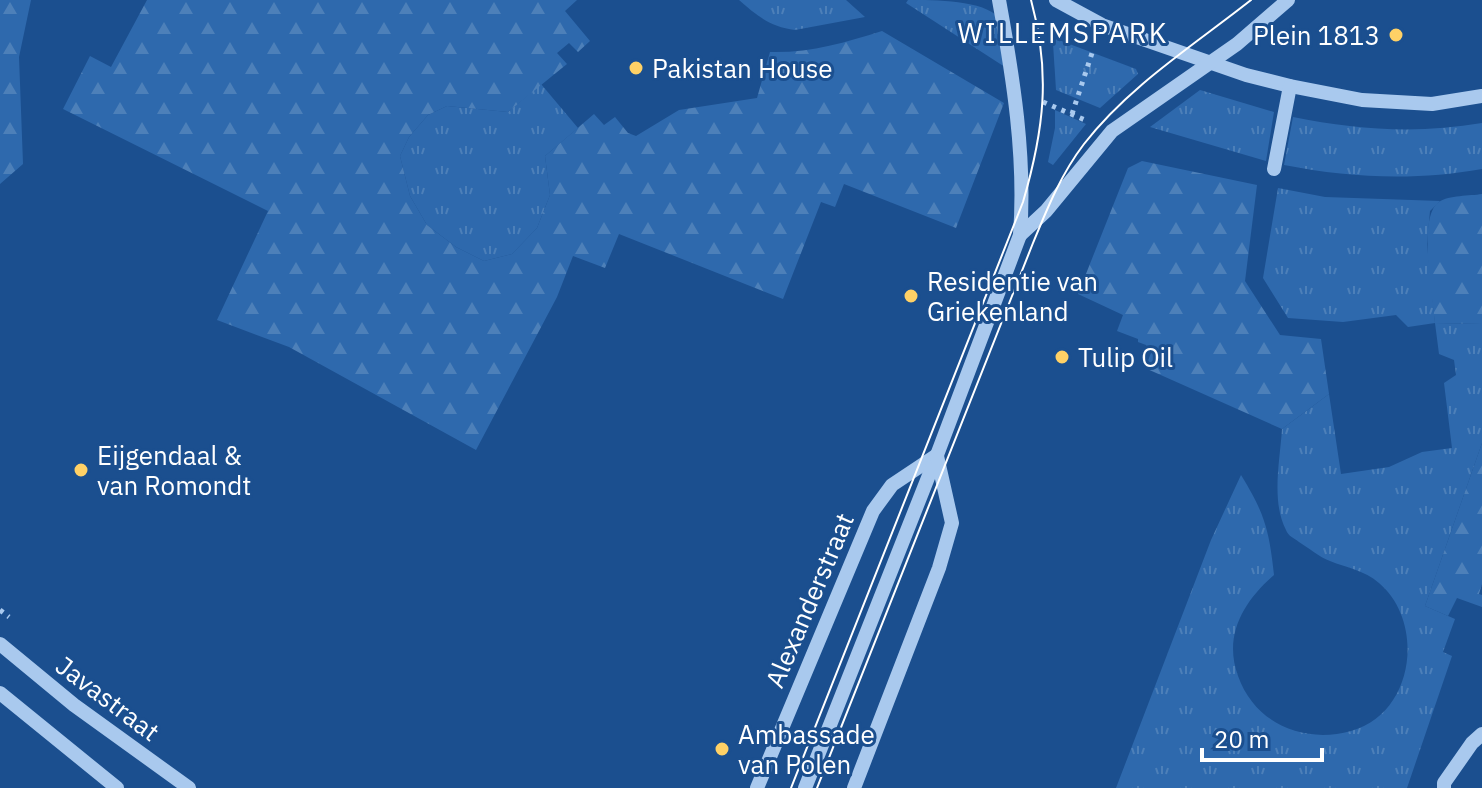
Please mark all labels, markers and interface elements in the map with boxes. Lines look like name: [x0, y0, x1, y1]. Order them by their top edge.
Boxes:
district label: WILLEMSPARK: [958, 14, 1168, 51]
place label: Plein 1813: [1253, 18, 1380, 52]
marker: Plein 1813: [1387, 26, 1405, 44]
place label: Pakistan House: [652, 51, 833, 85]
marker: Pakistan House: [627, 59, 645, 77]
place label: Residentie van Griekenland: [927, 264, 1098, 328]
marker: Residentie van Griekenland: [902, 287, 920, 305]
place label: Tulip Oil: [1078, 340, 1173, 374]
marker: Tulip Oil: [1053, 348, 1071, 366]
place label: Eijgendaal & van Romondt: [97, 438, 251, 502]
marker: Eijgendaal & van Romondt: [72, 461, 90, 479]
street label: Alexanderstraat: [757, 508, 861, 692]
street label: Javastraat: [49, 648, 167, 748]
scale bar: [1202, 712, 1322, 762]
place label: Ambassade van Polen: [738, 717, 875, 781]
text: 20 m: [1214, 723, 1269, 755]
marker: Ambassade van Polen: [713, 740, 731, 758]

